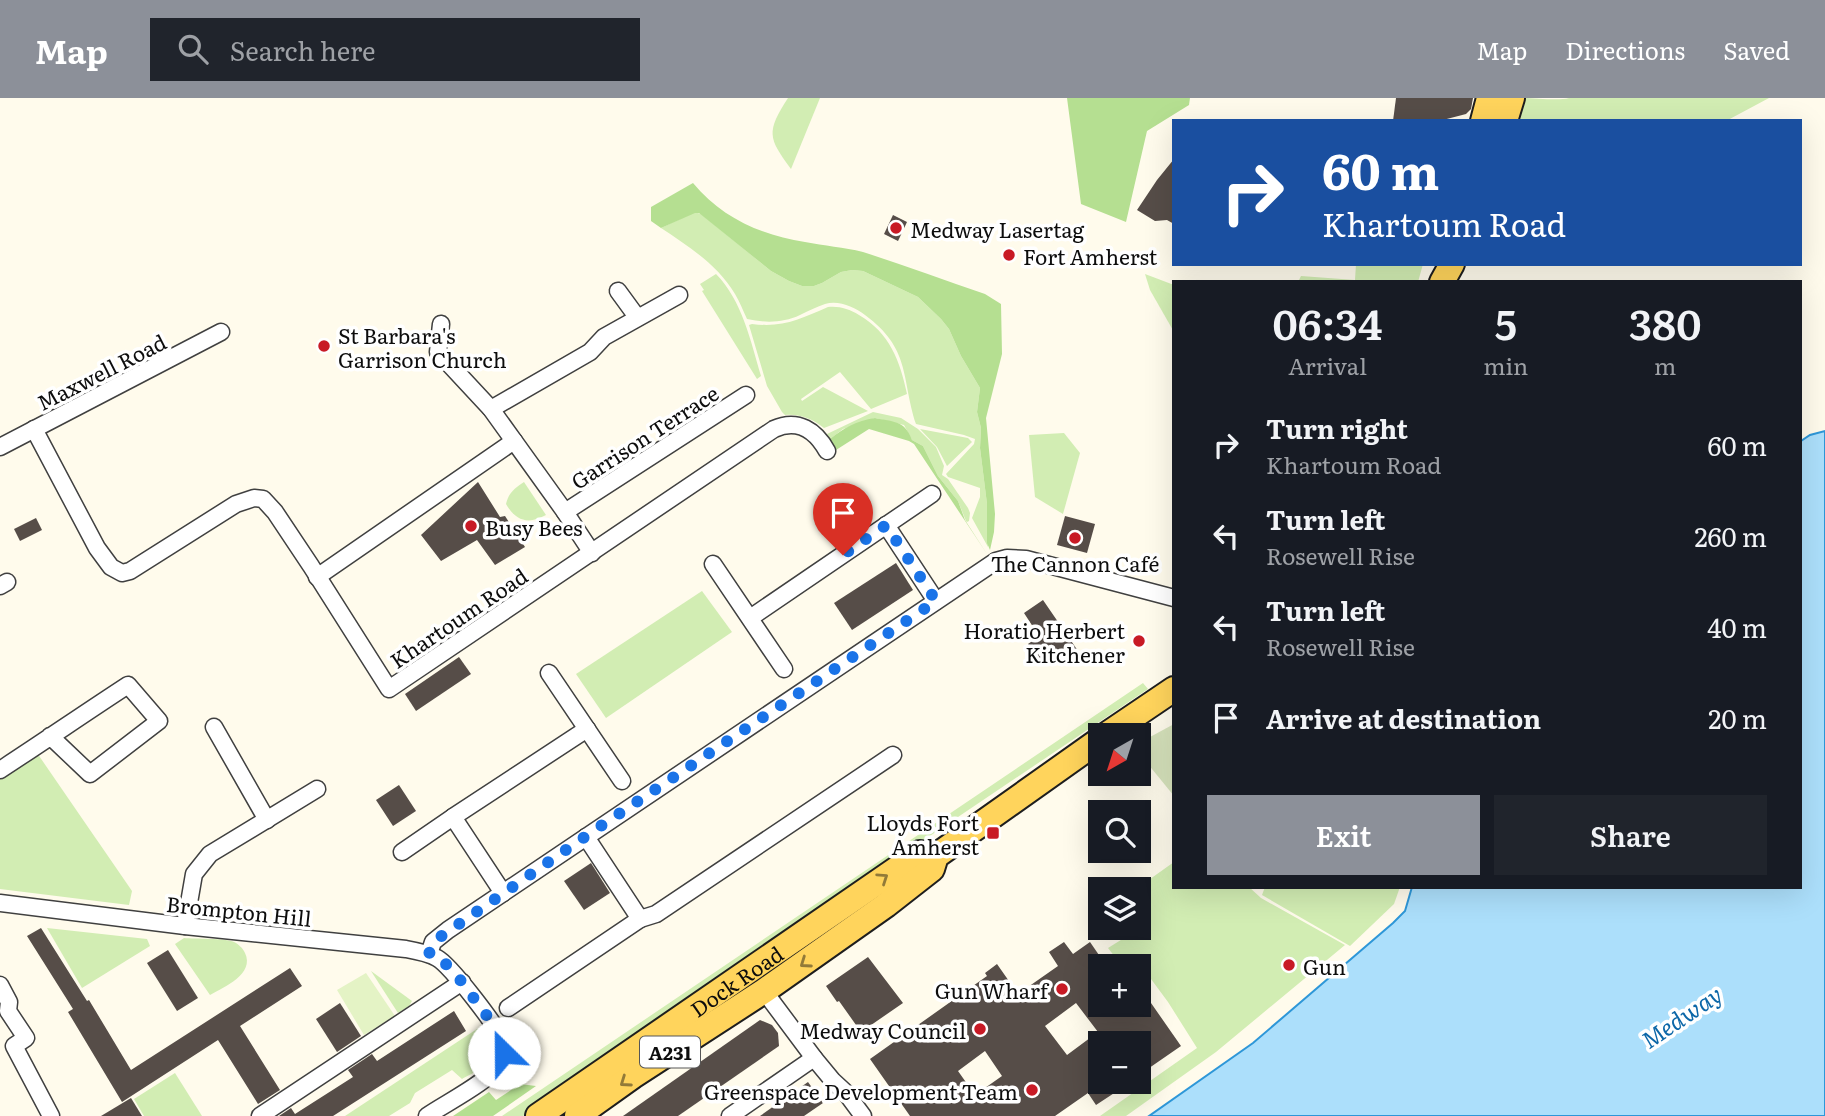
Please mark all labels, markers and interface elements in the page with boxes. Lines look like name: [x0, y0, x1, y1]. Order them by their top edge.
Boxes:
search box: [150, 18, 640, 81]
text: Map: [35, 25, 108, 74]
icon: search: [174, 30, 212, 68]
text: Search here: [230, 30, 376, 69]
text: Map: [1476, 32, 1527, 67]
text: Directions: [1565, 32, 1685, 67]
text: Saved: [1723, 32, 1790, 67]
text: 60 m: [1322, 132, 1439, 205]
icon: right: [1207, 147, 1298, 238]
text: Khartoum Road: [1322, 199, 1566, 247]
place label: Medway Lasertag: [910, 213, 1085, 244]
marker: Medway Lasertag: [888, 220, 904, 236]
place label: Fort Amherst: [1023, 240, 1158, 271]
marker: Fort Amherst: [1001, 247, 1017, 263]
text: 06:34: [1273, 291, 1383, 353]
text: 5: [1495, 291, 1517, 353]
text: 380: [1629, 291, 1701, 353]
place label: St Barbara's Garrison Church: [338, 319, 507, 374]
street label: Maxwell Road: [31, 325, 171, 417]
marker: St Barbara's Garrison Church: [316, 338, 332, 354]
text: Arrival: [1288, 348, 1367, 382]
text: min: [1483, 348, 1528, 382]
text: m: [1654, 348, 1676, 382]
street label: Garrison Terrace: [564, 377, 724, 495]
text: Turn right: [1266, 408, 1408, 447]
text: 60 m: [1708, 425, 1767, 464]
icon: right: [1207, 426, 1245, 464]
text: Khartoum Road: [1266, 447, 1441, 481]
pin: [813, 483, 873, 555]
icon: arrive: [824, 494, 862, 532]
text: Turn left: [1266, 499, 1385, 538]
place label: Busy Bees: [485, 511, 583, 542]
text: 260 m: [1694, 516, 1767, 555]
icon: left: [1207, 517, 1245, 555]
marker: Busy Bees: [463, 518, 479, 534]
marker: The Cannon Café: [1067, 530, 1083, 546]
text: Rosewell Rise: [1266, 538, 1415, 572]
place label: The Cannon Café: [991, 547, 1159, 578]
street label: Khartoum Road: [383, 559, 533, 675]
text: Turn left: [1266, 590, 1385, 629]
text: 40 m: [1707, 607, 1767, 646]
icon: left: [1207, 608, 1245, 646]
place label: Horatio Herbert Kitchener: [963, 614, 1126, 669]
text: Rosewell Rise: [1266, 629, 1415, 663]
marker: Horatio Herbert Kitchener: [1131, 633, 1147, 649]
text: Arrive at destination: [1266, 698, 1541, 737]
text: 20 m: [1708, 698, 1767, 737]
icon: arrive: [1207, 699, 1245, 737]
north arrow: [1088, 723, 1152, 786]
map controls: [1088, 723, 1151, 1094]
button: Exit: [1207, 795, 1480, 875]
button: Share: [1494, 795, 1767, 875]
button: search: [1088, 800, 1151, 863]
place label: Lloyds Fort Amherst: [866, 806, 980, 861]
marker: Lloyds Fort Amherst: [985, 825, 1001, 841]
one-way arrow: [875, 874, 888, 886]
button: layers: [1088, 877, 1151, 940]
street label: Brompton Hill: [165, 887, 313, 933]
street label: Dock Road: [683, 937, 789, 1023]
place label: Gun: [1303, 950, 1346, 981]
button: +: [1088, 954, 1151, 1017]
one-way arrow: [800, 955, 813, 967]
marker: Gun: [1281, 957, 1297, 973]
place label: Gun Wharf: [935, 974, 1050, 1005]
water label: Medway: [1634, 977, 1728, 1055]
marker: Gun Wharf: [1054, 981, 1070, 997]
place label: Medway Council: [799, 1014, 966, 1045]
position arrow: [467, 1016, 541, 1090]
marker: Medway Council: [972, 1021, 988, 1037]
button: −: [1088, 1031, 1151, 1094]
road number: A231: [640, 1036, 700, 1068]
one-way arrow: [620, 1074, 633, 1086]
place label: Greenspace Development Team: [704, 1075, 1018, 1106]
marker: Greenspace Development Team: [1024, 1082, 1040, 1098]

